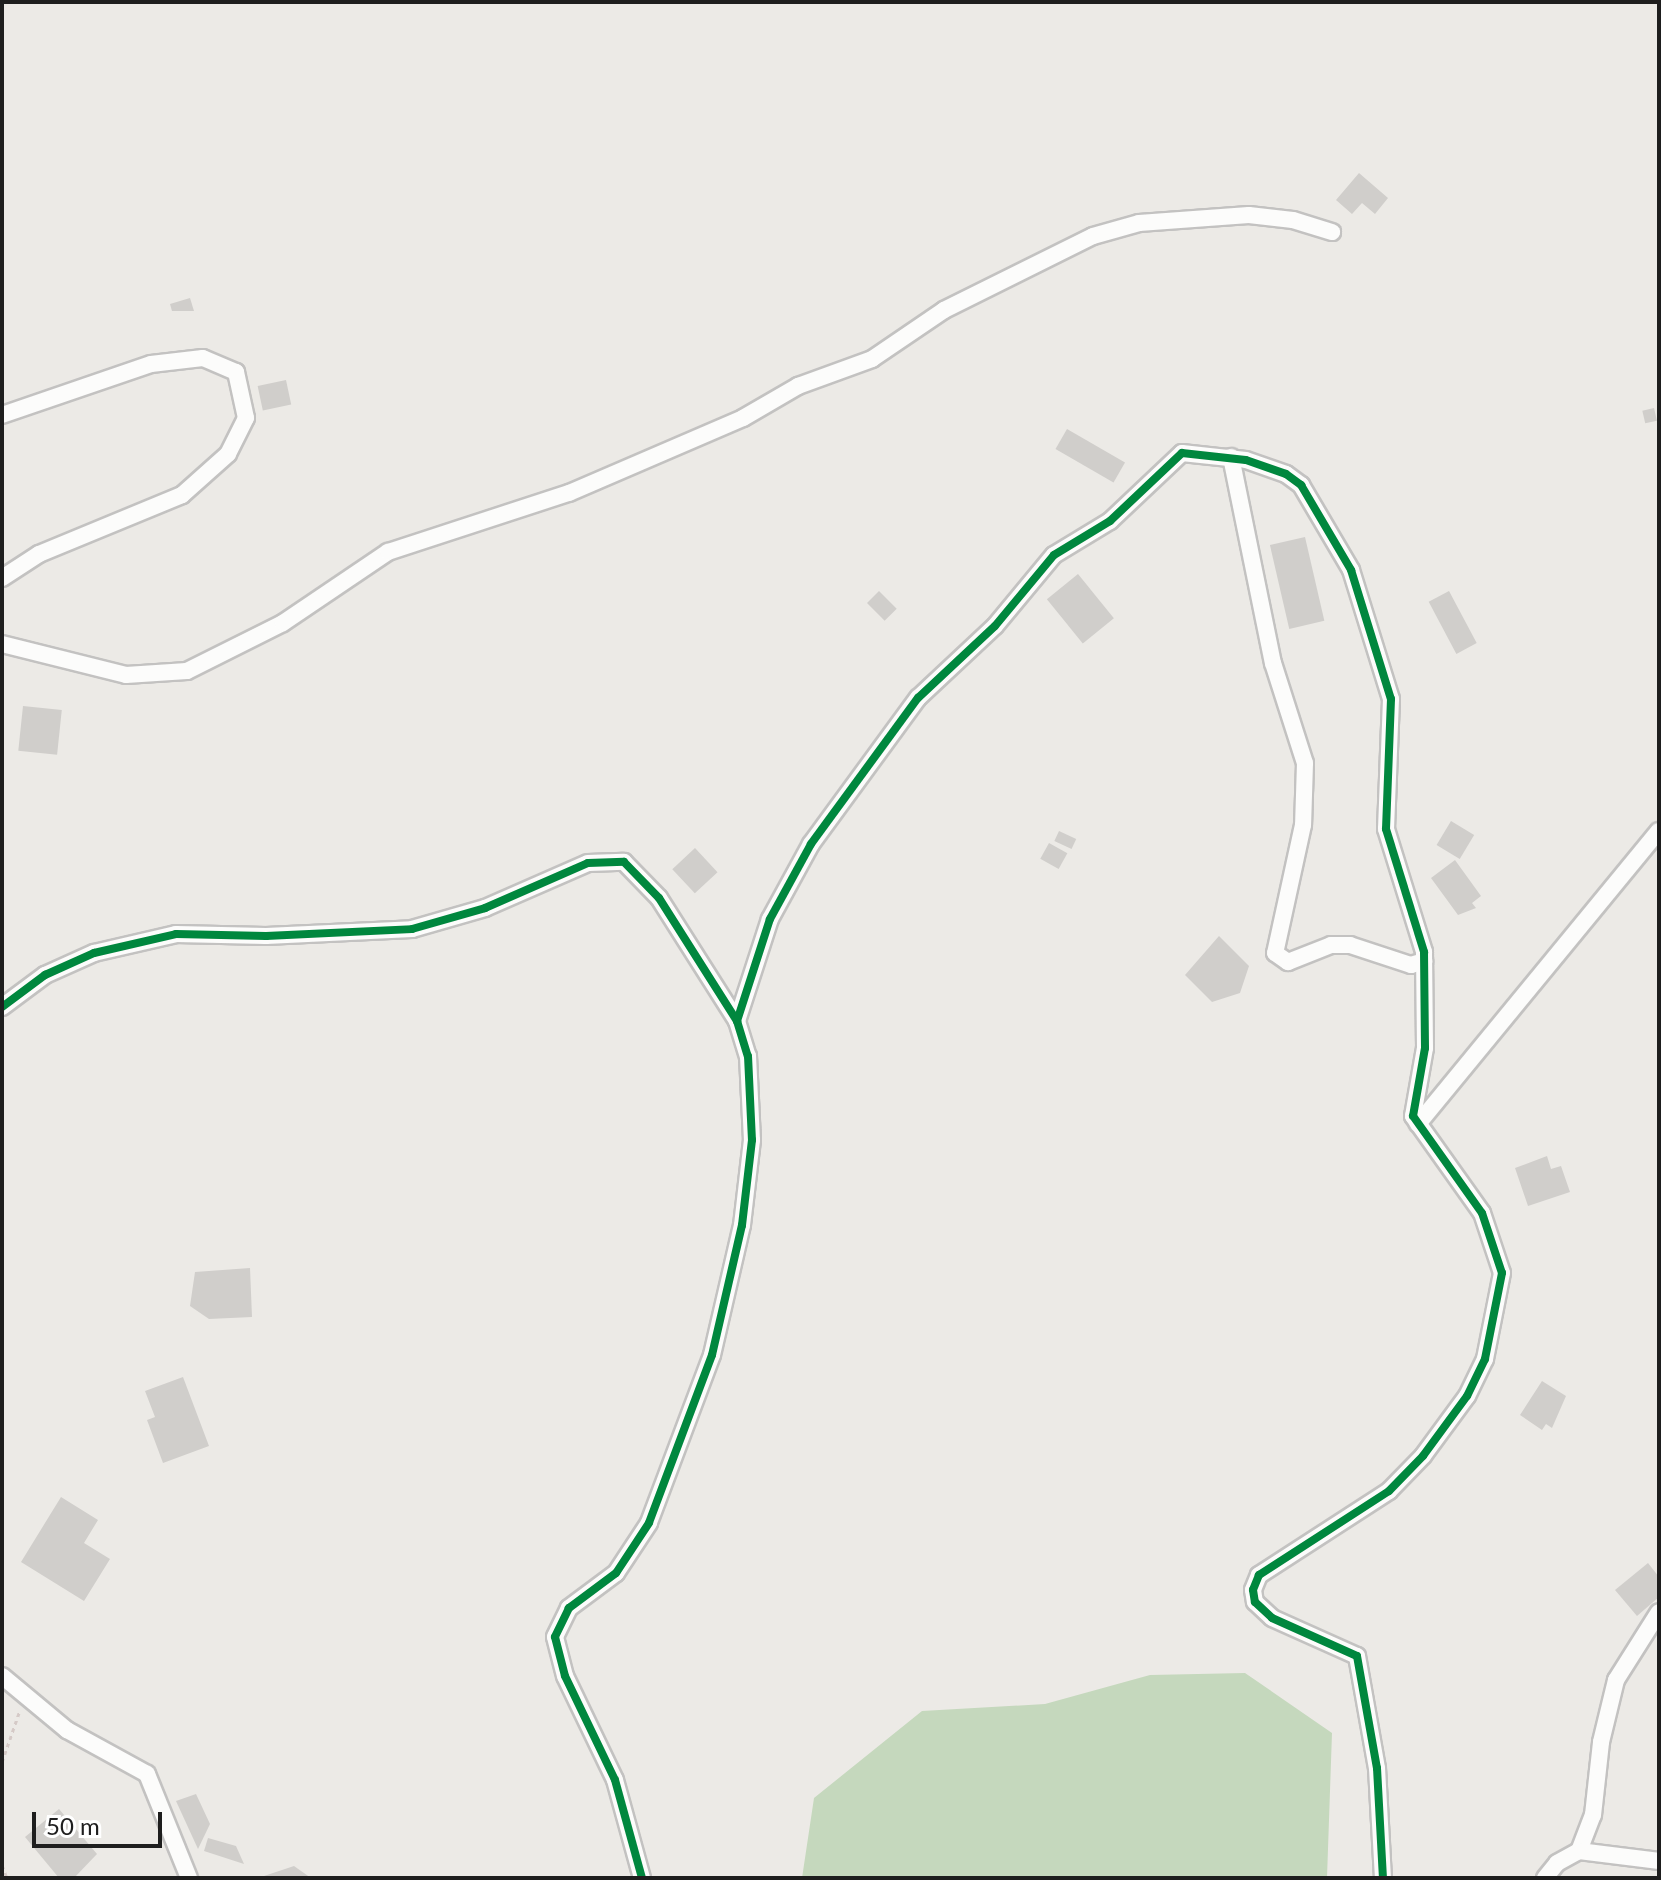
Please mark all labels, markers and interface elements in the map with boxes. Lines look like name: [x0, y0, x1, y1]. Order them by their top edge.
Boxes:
scale bar: [36, 1796, 166, 1846]
text: 50 m: [46, 1811, 100, 1840]

